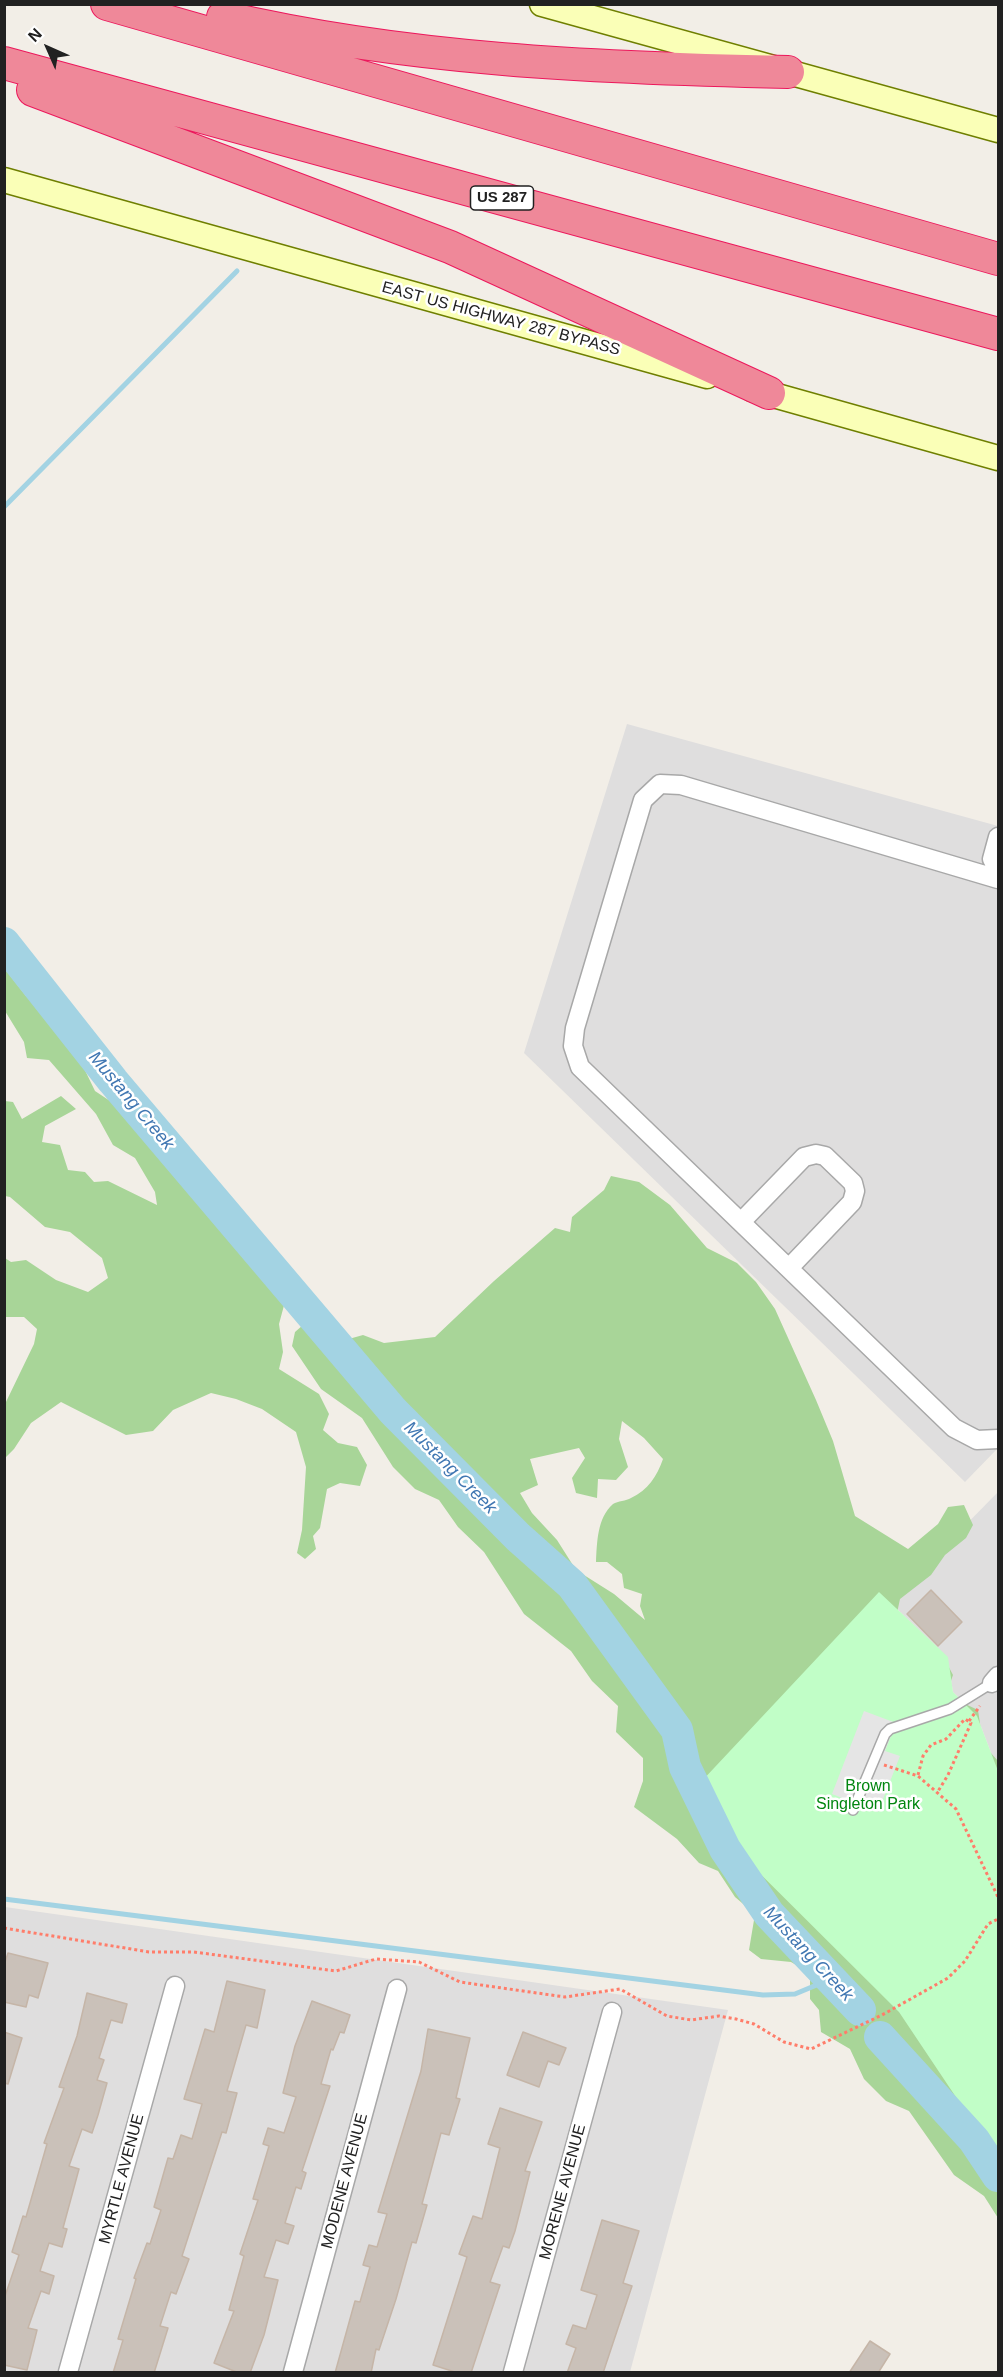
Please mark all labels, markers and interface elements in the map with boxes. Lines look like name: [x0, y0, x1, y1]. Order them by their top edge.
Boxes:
north arrow: [18, 18, 78, 78]
text: N: [25, 25, 45, 45]
road number: US 287: [470, 186, 534, 210]
street label: EAST US HIGHWAY 287 BYPASS: [380, 278, 622, 360]
water label: Mustang Creek: [83, 1047, 179, 1155]
water label: Mustang Creek: [399, 1417, 501, 1519]
park label: Brown Singleton Park: [816, 1777, 920, 1815]
water label: Mustang Creek: [758, 1902, 858, 2006]
street label: MODENE AVENUE: [318, 2111, 372, 2251]
street label: MYRTLE AVENUE: [95, 2112, 149, 2246]
street label: MORENE AVENUE: [536, 2122, 590, 2262]

